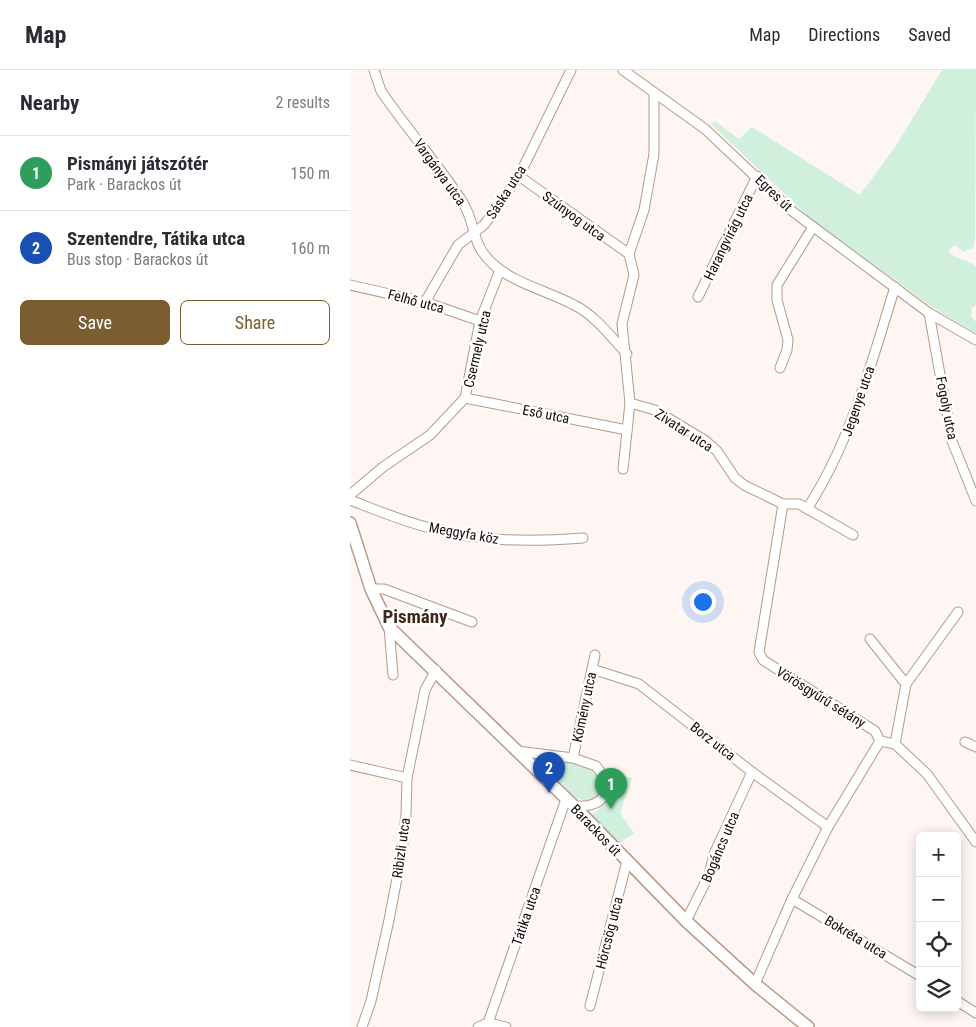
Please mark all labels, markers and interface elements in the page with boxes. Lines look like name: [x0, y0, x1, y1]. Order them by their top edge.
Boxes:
text: Map: [25, 21, 66, 49]
text: Map: [749, 24, 780, 45]
text: Directions: [808, 24, 880, 45]
text: Saved: [908, 24, 951, 45]
text: Nearby: [20, 91, 79, 115]
text: 2 results: [275, 93, 330, 112]
street label: Vargánya utca: [410, 136, 470, 208]
text: Pismányi játszótér: [67, 152, 208, 175]
street label: Sáska utca: [483, 162, 529, 222]
text: 1: [32, 164, 40, 183]
text: 150 m: [291, 164, 330, 183]
street label: Egres út: [752, 172, 796, 214]
text: Park · Barackos út: [67, 175, 181, 194]
street label: Szúnyog utca: [539, 188, 609, 244]
street label: Harangvirág utca: [700, 191, 756, 283]
text: Szentendre, Tátika utca: [67, 227, 245, 250]
text: 2: [32, 239, 40, 258]
text: 160 m: [291, 239, 330, 258]
text: Bus stop · Barackos út: [67, 250, 208, 269]
street label: Felhő utca: [386, 286, 446, 316]
button: Save: [20, 300, 170, 345]
button: Share: [180, 300, 330, 345]
street label: Csermely utca: [460, 309, 494, 389]
street label: Jegenye utca: [839, 364, 877, 438]
street label: Fogoly utca: [933, 375, 961, 441]
street label: Eső utca: [521, 402, 571, 426]
street label: Zivatar utca: [652, 405, 716, 455]
street label: Meggyfa köz: [428, 519, 500, 547]
your location: [690, 589, 716, 615]
district label: Pismány: [382, 605, 448, 628]
street label: Vörösgyűrű sétány: [773, 663, 869, 731]
street label: Kömény utca: [569, 670, 599, 744]
street label: Borz utca: [687, 719, 739, 763]
pin: 2: [533, 752, 565, 793]
pin: 1: [595, 768, 627, 809]
street label: Barackos út: [568, 801, 624, 859]
street label: Bogáncs utca: [698, 809, 742, 885]
street label: Ribizli utca: [389, 817, 413, 879]
map controls: [916, 832, 961, 1012]
button: +: [916, 832, 961, 877]
button: −: [916, 877, 961, 922]
street label: Tátika utca: [509, 885, 543, 947]
street label: Hörcsög utca: [592, 895, 626, 971]
street label: Bokréta utca: [822, 912, 890, 962]
button: locate: [916, 922, 961, 967]
button: layers: [916, 967, 961, 1012]

